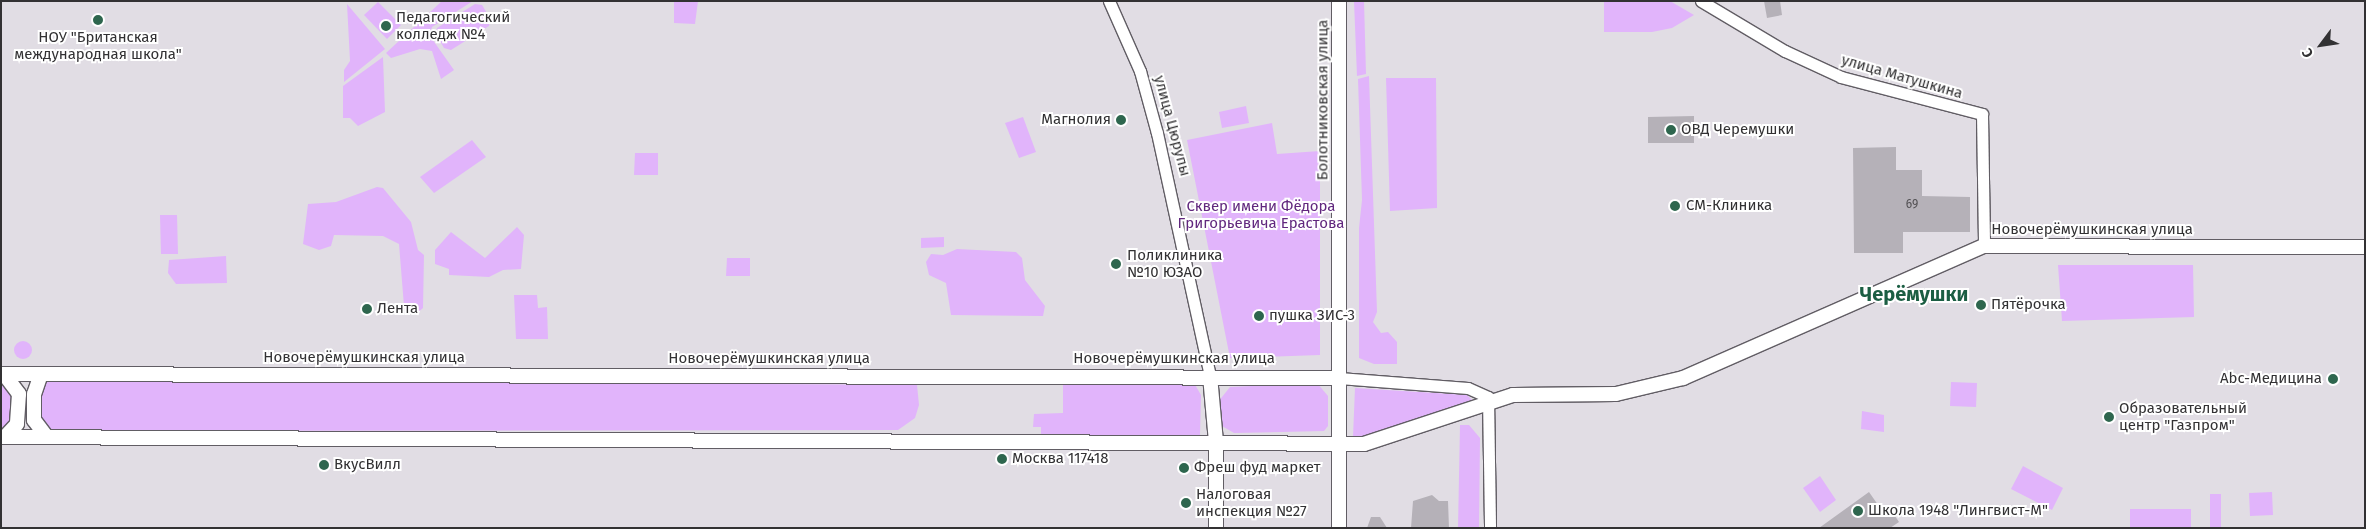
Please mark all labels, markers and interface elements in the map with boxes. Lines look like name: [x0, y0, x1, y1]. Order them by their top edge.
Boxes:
place label: Педагогический колледж №4: [396, 8, 510, 43]
marker: НОУ "Британская международная школа": [92, 14, 104, 26]
marker: Педагогический колледж №4: [380, 20, 392, 32]
street label: Болотниковская улица: [1314, 20, 1332, 180]
north arrow: [2296, 20, 2346, 70]
place label: НОУ "Британская международная школа": [14, 28, 182, 63]
text: С: [2298, 45, 2317, 61]
street label: улица Матушкина: [1839, 51, 1965, 103]
street label: улица Цюрупы: [1150, 74, 1194, 178]
place label: Магнолия: [1041, 111, 1111, 129]
marker: Магнолия: [1115, 114, 1127, 126]
place label: ОВД Черемушки: [1681, 121, 1794, 139]
marker: ОВД Черемушки: [1665, 124, 1677, 136]
park label: Сквер имени Фёдора Григорьевича Ерастова: [1178, 197, 1344, 232]
place label: СМ-Клиника: [1686, 197, 1772, 215]
house number: 69: [1906, 198, 1918, 212]
marker: СМ-Клиника: [1668, 199, 1682, 213]
street label: Новочерёмушкинская улица: [1991, 221, 2193, 239]
place label: Поликлиника №10 ЮЗАО: [1127, 246, 1222, 281]
marker: Поликлиника №10 ЮЗАО: [1109, 257, 1123, 271]
district label: Черёмушки: [1860, 282, 1968, 306]
place label: Пятёрочка: [1991, 296, 2066, 314]
marker: Пятёрочка: [1975, 299, 1987, 311]
place label: Лента: [377, 300, 418, 318]
marker: Лента: [361, 303, 373, 315]
place label: пушка ЗИС-3: [1269, 307, 1355, 325]
marker: пушка ЗИС-3: [1253, 310, 1265, 322]
street label: Новочерёмушкинская улица: [263, 349, 465, 367]
street label: Новочерёмушкинская улица: [668, 350, 870, 368]
street label: Новочерёмушкинская улица: [1073, 350, 1275, 368]
place label: Abc-Медицина: [2220, 370, 2322, 388]
marker: Abc-Медицина: [2326, 372, 2340, 386]
place label: Образовательный центр "Газпром": [2119, 399, 2247, 434]
marker: Образовательный центр "Газпром": [2103, 411, 2115, 423]
place label: Москва 117418: [1012, 450, 1109, 468]
marker: Москва 117418: [996, 453, 1008, 465]
place label: ВкусВилл: [334, 456, 401, 474]
marker: ВкусВилл: [318, 459, 330, 471]
place label: Фреш фуд маркет: [1194, 459, 1320, 477]
marker: Фреш фуд маркет: [1178, 462, 1190, 474]
place label: Налоговая инспекция №27: [1196, 485, 1307, 520]
marker: Налоговая инспекция №27: [1180, 497, 1192, 509]
place label: Школа 1948 "Лингвист-М": [1868, 502, 2048, 520]
marker: Школа 1948 "Лингвист-М": [1852, 505, 1864, 517]

